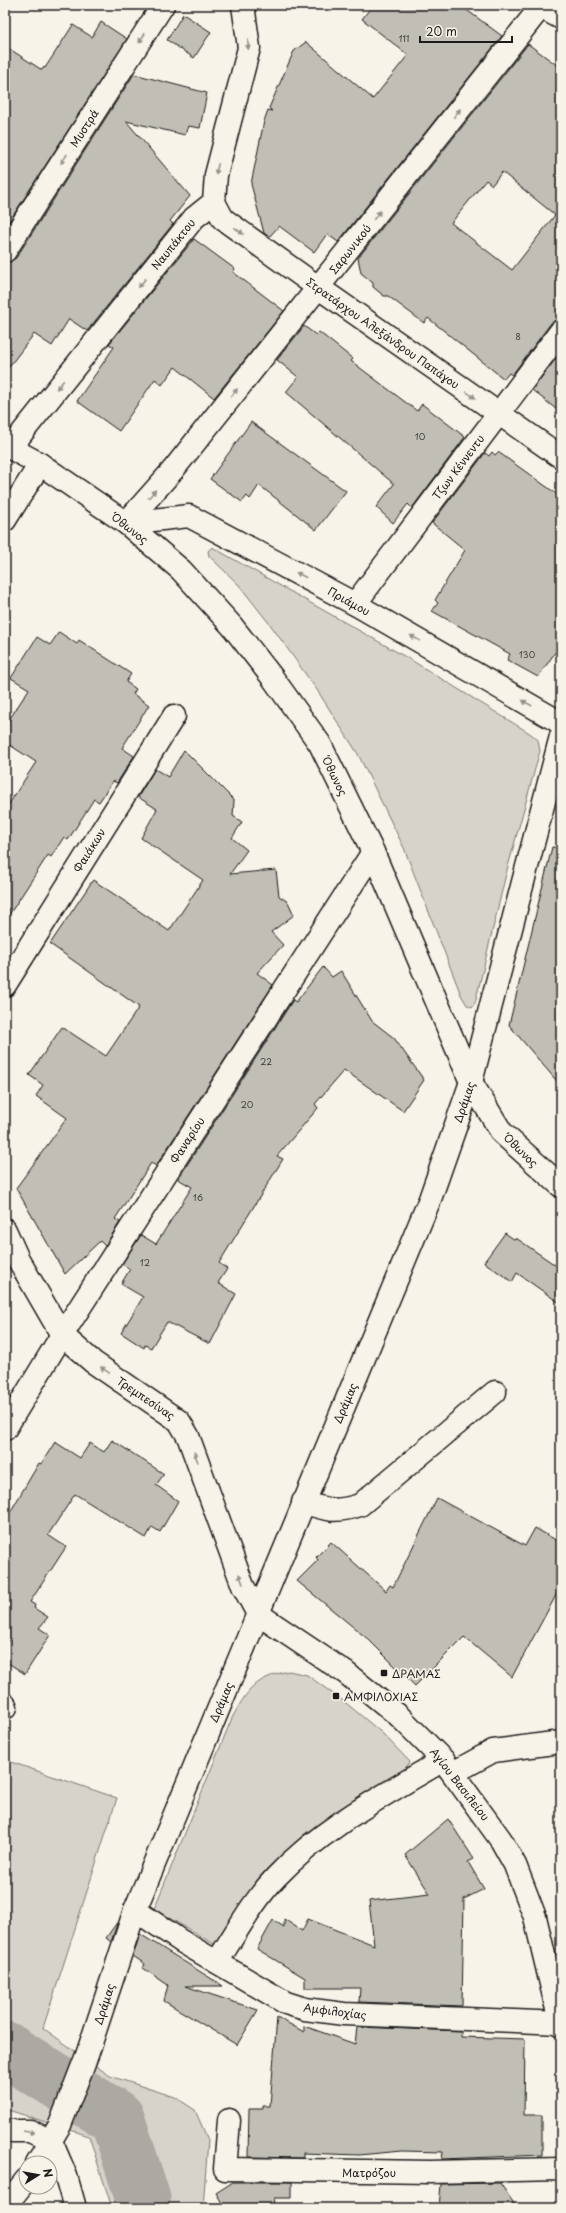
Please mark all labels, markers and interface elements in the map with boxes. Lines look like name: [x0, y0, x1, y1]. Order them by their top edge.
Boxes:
scale bar: [420, 18, 512, 44]
text: 20 m: [426, 22, 457, 40]
house number: 111: [399, 31, 409, 45]
one-way arrow: [138, 33, 146, 43]
one-way arrow: [244, 37, 251, 50]
street label: Μυστρά: [65, 106, 103, 150]
one-way arrow: [453, 108, 462, 119]
one-way arrow: [61, 153, 68, 165]
one-way arrow: [214, 163, 220, 176]
one-way arrow: [372, 210, 381, 221]
street label: Ναυπάκτου: [147, 215, 199, 273]
street label: Σαρωνικού: [325, 220, 375, 278]
one-way arrow: [234, 226, 244, 234]
street label: Στρατάρχου Αλεξάνδρου Παπάγου: [303, 273, 463, 393]
one-way arrow: [137, 278, 146, 288]
house number: 8: [515, 329, 521, 343]
one-way arrow: [56, 379, 65, 390]
one-way arrow: [230, 388, 239, 399]
one-way arrow: [466, 391, 476, 399]
house number: 10: [415, 429, 426, 443]
street label: Τζων Κέννεντυ: [428, 431, 488, 503]
one-way arrow: [147, 488, 156, 499]
street label: Όθωνος: [107, 508, 152, 548]
one-way arrow: [295, 572, 307, 579]
street label: Πριάμου: [325, 582, 373, 620]
one-way arrow: [409, 635, 420, 642]
house number: 130: [519, 647, 536, 661]
one-way arrow: [521, 700, 533, 707]
street label: Όθωνος: [318, 752, 352, 799]
street label: Φαιάκων: [69, 824, 109, 876]
house number: 22: [260, 1054, 272, 1068]
street label: Δράμας: [449, 1079, 479, 1125]
house number: 20: [241, 1097, 254, 1111]
street label: Φαναρίου: [166, 1113, 208, 1167]
street label: Όθωνος: [499, 1129, 542, 1171]
house number: 16: [193, 1190, 203, 1204]
house number: 12: [140, 1255, 150, 1269]
one-way arrow: [100, 1366, 110, 1374]
street label: Τρεμπεσίνας: [113, 1372, 179, 1424]
street label: Δράμας: [329, 1380, 361, 1426]
one-way arrow: [193, 1451, 199, 1463]
one-way arrow: [237, 1572, 243, 1584]
place label: ΔΡΑΜΑΣ: [392, 1665, 441, 1682]
marker: ΔΡΑΜΑΣ: [379, 1668, 389, 1678]
street label: Δράμας: [205, 1679, 237, 1725]
place label: ΑΜΦΙΛΟΧΙΑΣ: [344, 1688, 418, 1705]
marker: ΑΜΦΙΛΟΧΙΑΣ: [331, 1691, 341, 1701]
street label: Αγίου Βασιλείου: [426, 1744, 494, 1824]
street label: Δράμας: [89, 1981, 119, 2027]
street label: Αμφιλοχίας: [302, 1999, 368, 2023]
one-way arrow: [22, 2130, 35, 2136]
north arrow: [18, 2155, 58, 2195]
street label: Ματρόζου: [342, 2164, 396, 2181]
text: N: [39, 2167, 58, 2179]

